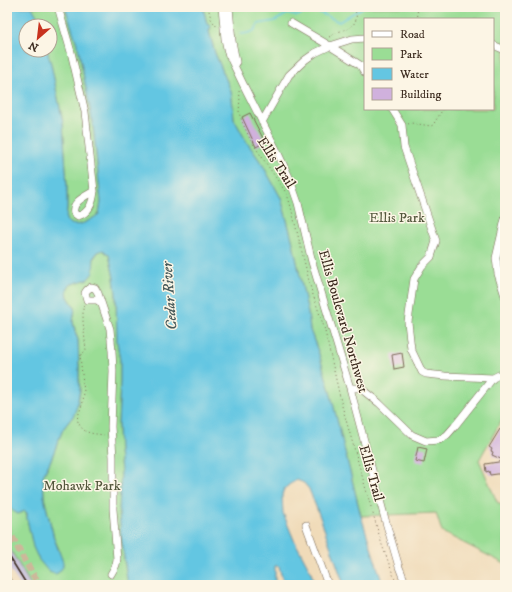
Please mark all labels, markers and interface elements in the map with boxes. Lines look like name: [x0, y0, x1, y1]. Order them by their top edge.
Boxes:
north arrow: [18, 18, 58, 58]
legend: [364, 18, 494, 110]
text: Road: [400, 27, 425, 42]
text: N: [27, 38, 41, 54]
text: Park: [400, 47, 422, 62]
text: Water: [399, 67, 429, 82]
text: Building: [400, 87, 441, 102]
street label: Ellis Trail: [253, 133, 300, 192]
park label: Ellis Park: [369, 209, 425, 227]
street label: Ellis Boulevard Northwest: [314, 248, 372, 395]
water label: Cedar River: [158, 259, 181, 331]
street label: Ellis Trail: [354, 443, 388, 504]
park label: Mohawk Park: [43, 477, 121, 495]

